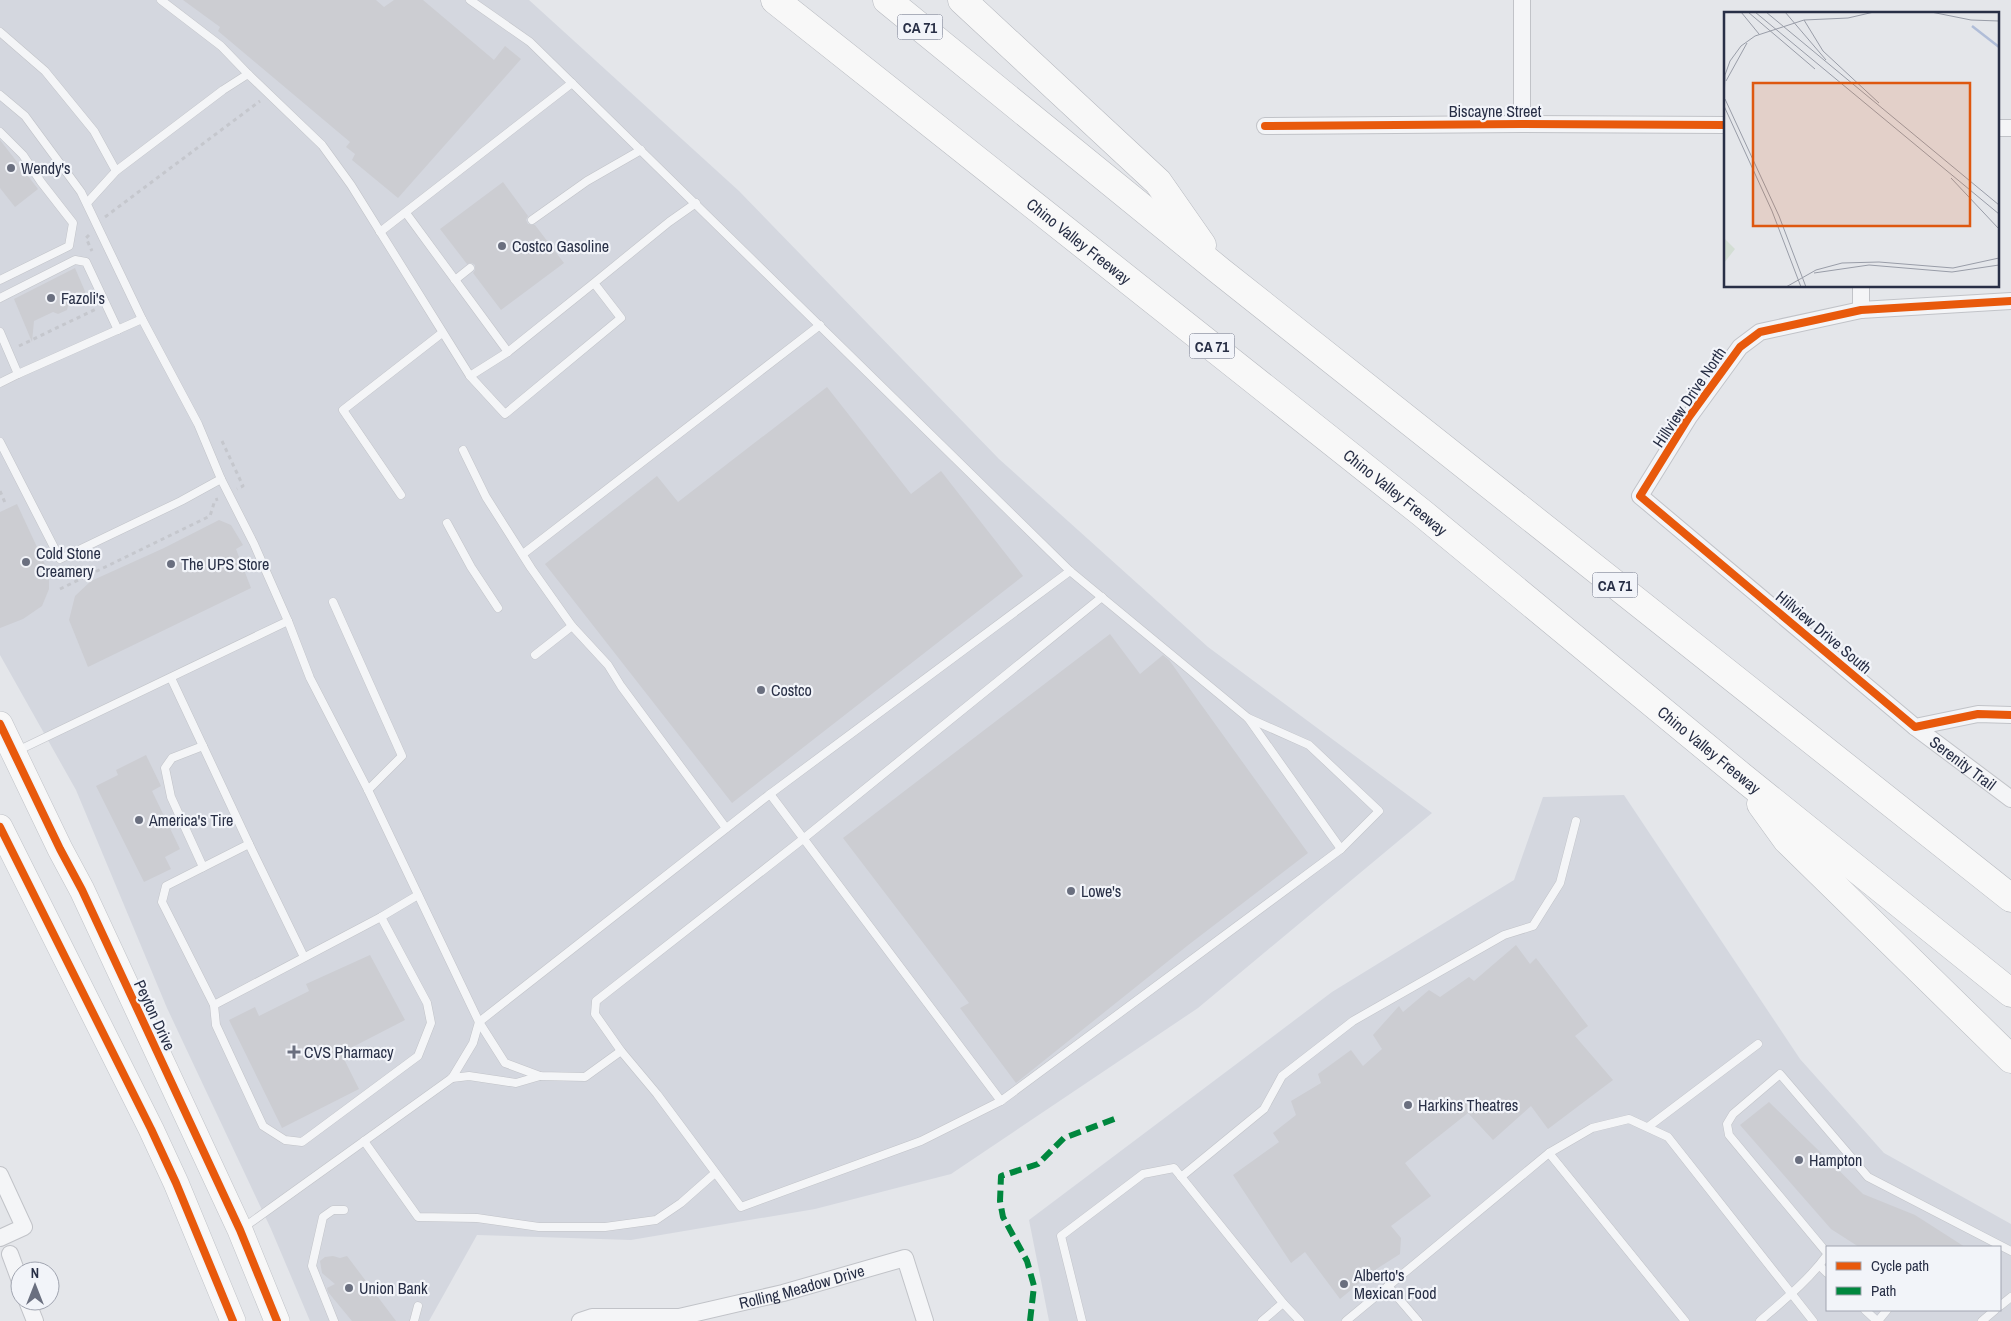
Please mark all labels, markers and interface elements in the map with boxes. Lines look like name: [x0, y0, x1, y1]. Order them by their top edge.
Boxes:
inset map: [1724, 12, 1998, 288]
road number: CA 71: [898, 15, 942, 40]
street label: Biscayne Street: [1449, 100, 1542, 122]
place label: Wendy's: [21, 157, 71, 179]
marker: Wendy's: [5, 162, 17, 174]
street label: Chino Valley Freeway: [1022, 193, 1136, 290]
place label: Costco Gasoline: [512, 235, 609, 257]
marker: Costco Gasoline: [496, 240, 508, 252]
place label: Fazoli's: [61, 287, 105, 309]
marker: Fazoli's: [45, 292, 57, 304]
road number: CA 71: [1190, 334, 1234, 358]
street label: Hillview Drive North: [1647, 342, 1731, 452]
street label: Chino Valley Freeway: [1339, 444, 1453, 541]
place label: Cold Stone Creamery: [36, 542, 101, 582]
place label: The UPS Store: [181, 553, 269, 575]
marker: Cold Stone Creamery: [20, 556, 32, 568]
marker: The UPS Store: [165, 558, 177, 570]
road number: CA 71: [1592, 572, 1638, 598]
street label: Hillview Drive South: [1771, 585, 1877, 679]
place label: Costco: [771, 679, 812, 701]
marker: Costco: [755, 684, 767, 696]
street label: Chino Valley Freeway: [1653, 701, 1766, 799]
street label: Serenity Trail: [1925, 731, 2001, 795]
place label: America's Tire: [148, 809, 233, 831]
marker: America's Tire: [133, 814, 145, 826]
place label: Lowe's: [1081, 880, 1121, 902]
marker: Lowe's: [1065, 885, 1077, 897]
street label: Peyton Drive: [129, 976, 181, 1054]
place label: CVS Pharmacy: [304, 1041, 394, 1063]
marker: CVS Pharmacy: [288, 1046, 300, 1058]
place label: Harkins Theatres: [1418, 1094, 1518, 1116]
marker: Harkins Theatres: [1402, 1099, 1414, 1111]
place label: Hampton: [1809, 1149, 1862, 1171]
marker: Hampton: [1793, 1154, 1805, 1166]
legend: [1826, 1246, 2001, 1311]
text: Cycle path: [1871, 1255, 1929, 1276]
street label: Rolling Meadow Drive: [737, 1259, 867, 1314]
north arrow: [10, 1261, 60, 1311]
text: N: [31, 1264, 39, 1282]
place label: Alberto's Mexican Food: [1353, 1264, 1437, 1304]
place label: Union Bank: [359, 1277, 428, 1299]
marker: Alberto's Mexican Food: [1338, 1278, 1350, 1290]
text: Path: [1871, 1280, 1896, 1301]
marker: Union Bank: [343, 1282, 355, 1294]

